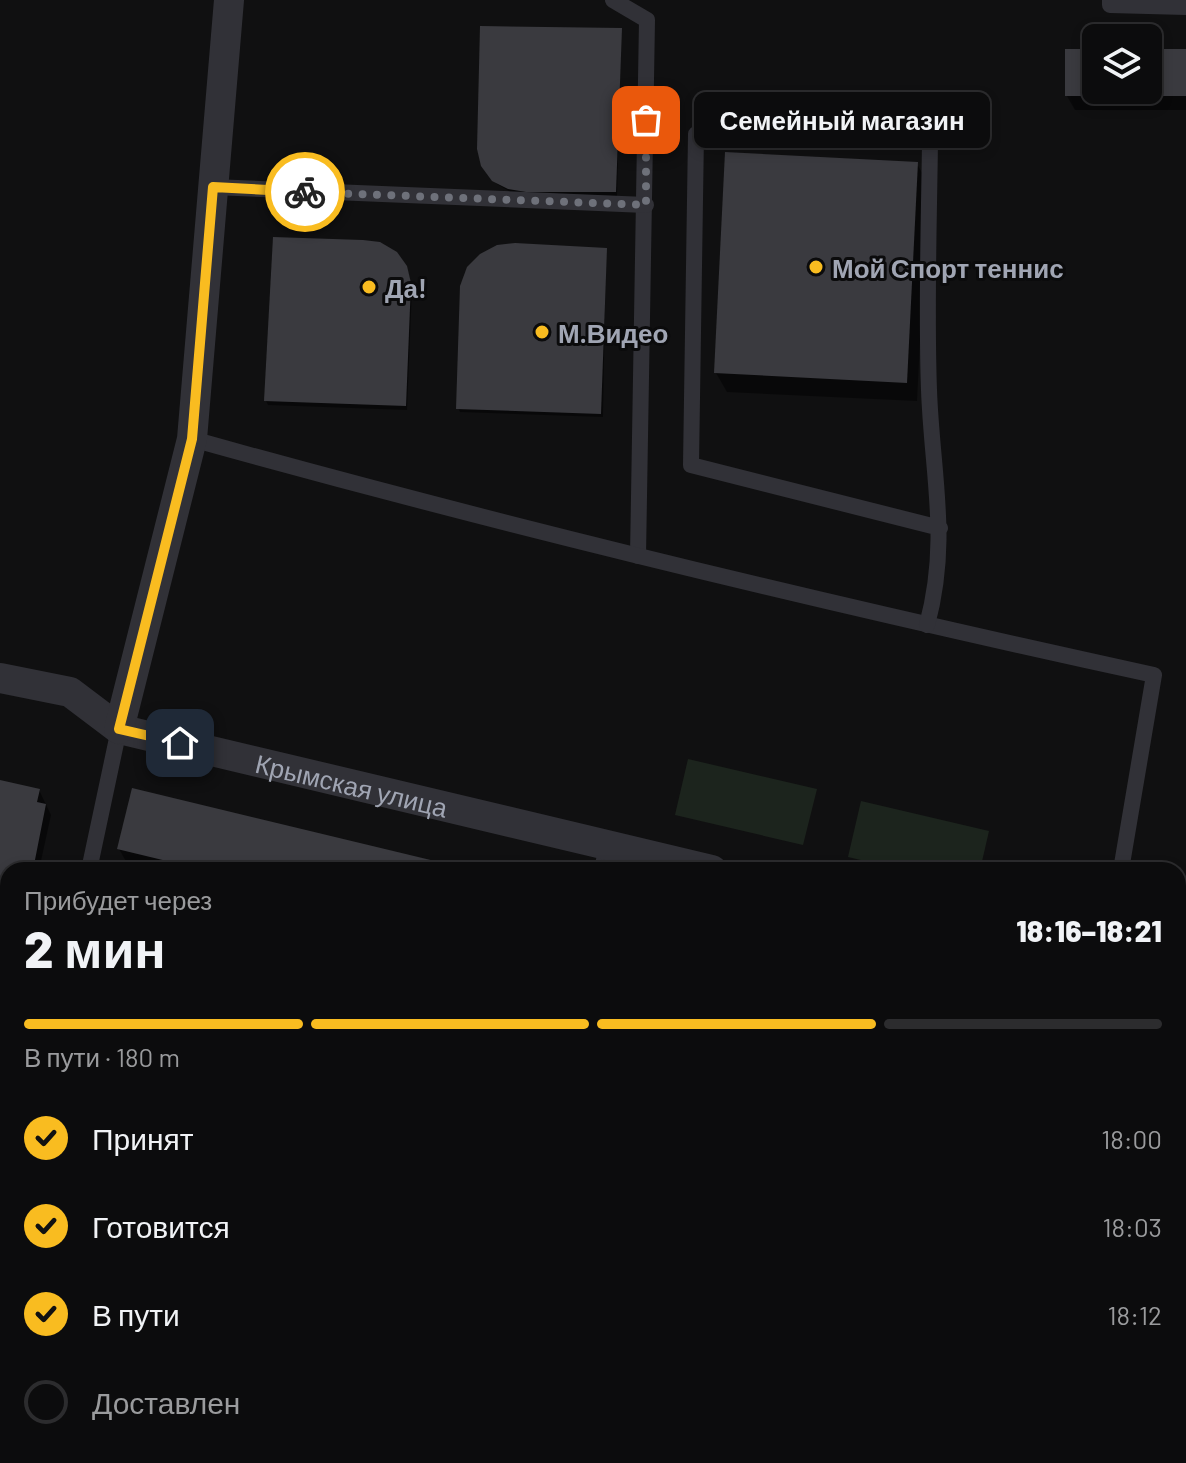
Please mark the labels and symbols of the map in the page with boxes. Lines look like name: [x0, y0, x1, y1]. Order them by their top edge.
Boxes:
pin: [612, 86, 680, 154]
callout: Семейный магазин: [694, 92, 990, 148]
courier: [265, 152, 345, 232]
place label: Мой Спорт теннис: [832, 252, 1064, 283]
marker: Мой Спорт теннис: [807, 258, 825, 276]
place label: Да!: [385, 272, 427, 303]
marker: Да!: [360, 278, 378, 296]
place label: М.Видео: [558, 317, 668, 348]
marker: М.Видео: [533, 323, 551, 341]
pin: [146, 709, 214, 777]
street label: Крымская улица: [253, 747, 451, 822]

